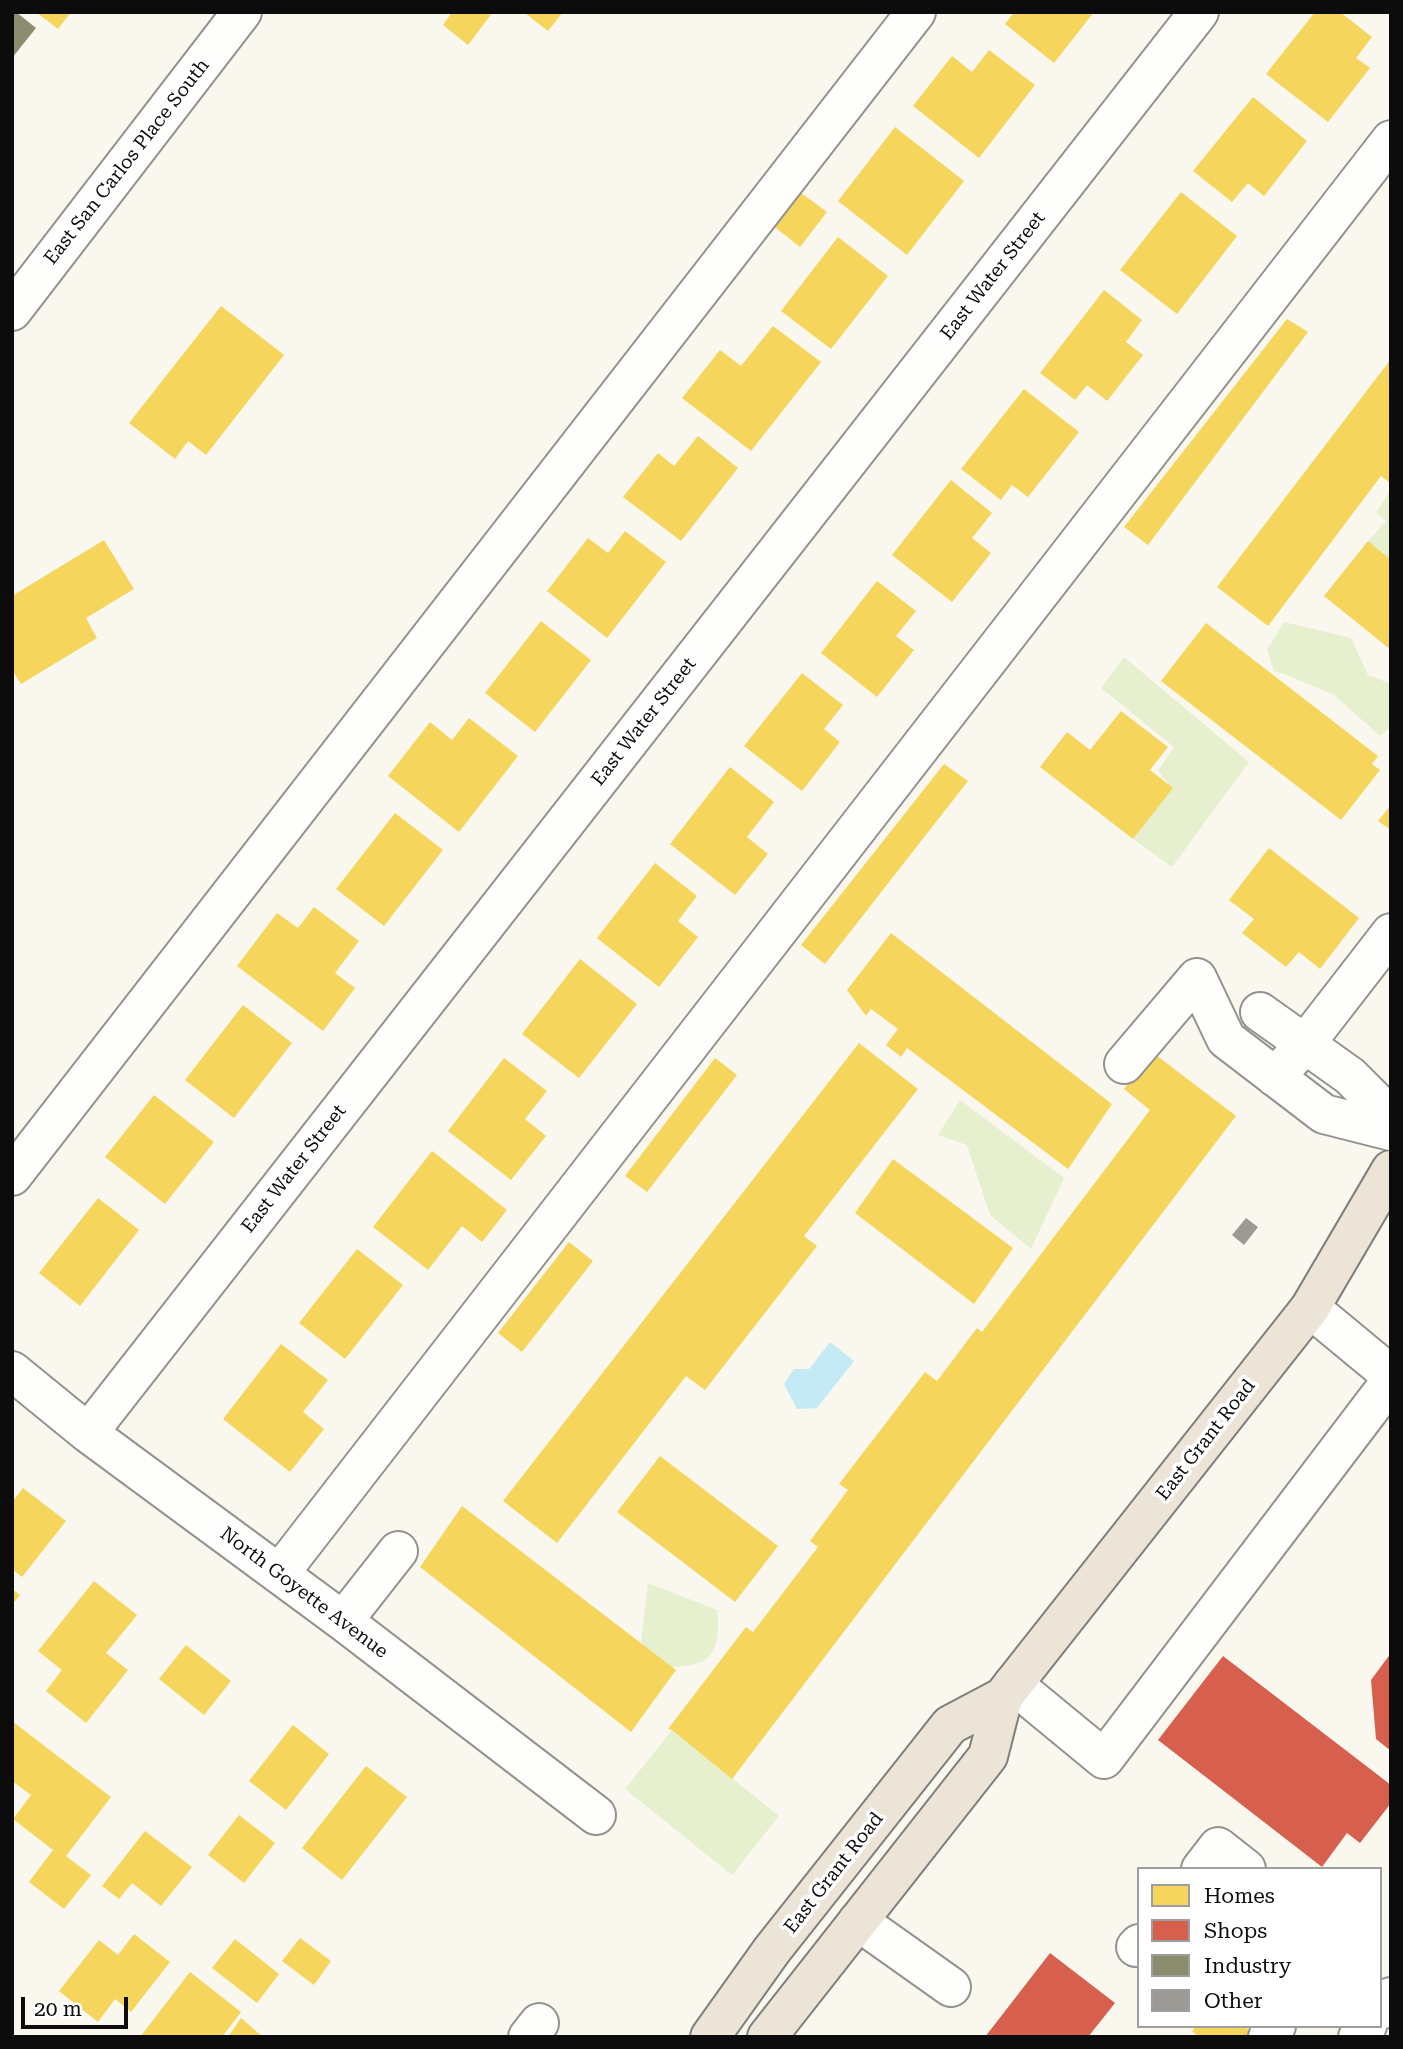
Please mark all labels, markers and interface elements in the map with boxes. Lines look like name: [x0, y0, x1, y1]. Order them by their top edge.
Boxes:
street label: East San Carlos Place South: [40, 55, 214, 269]
street label: East Water Street: [936, 207, 1050, 345]
street label: East Water Street: [587, 653, 701, 791]
street label: East Water Street: [237, 1100, 351, 1238]
street label: East Grant Road: [1152, 1375, 1260, 1505]
street label: North Goyette Avenue: [216, 1522, 392, 1664]
street label: East Grant Road: [780, 1808, 888, 1938]
legend: [1137, 1867, 1382, 2028]
text: Homes: [1204, 1884, 1275, 1908]
text: Shops: [1204, 1919, 1267, 1943]
text: Industry: [1204, 1954, 1291, 1978]
scale bar: [24, 1982, 131, 2026]
text: Other: [1204, 1989, 1262, 2013]
text: 20 m: [34, 1997, 82, 2021]

